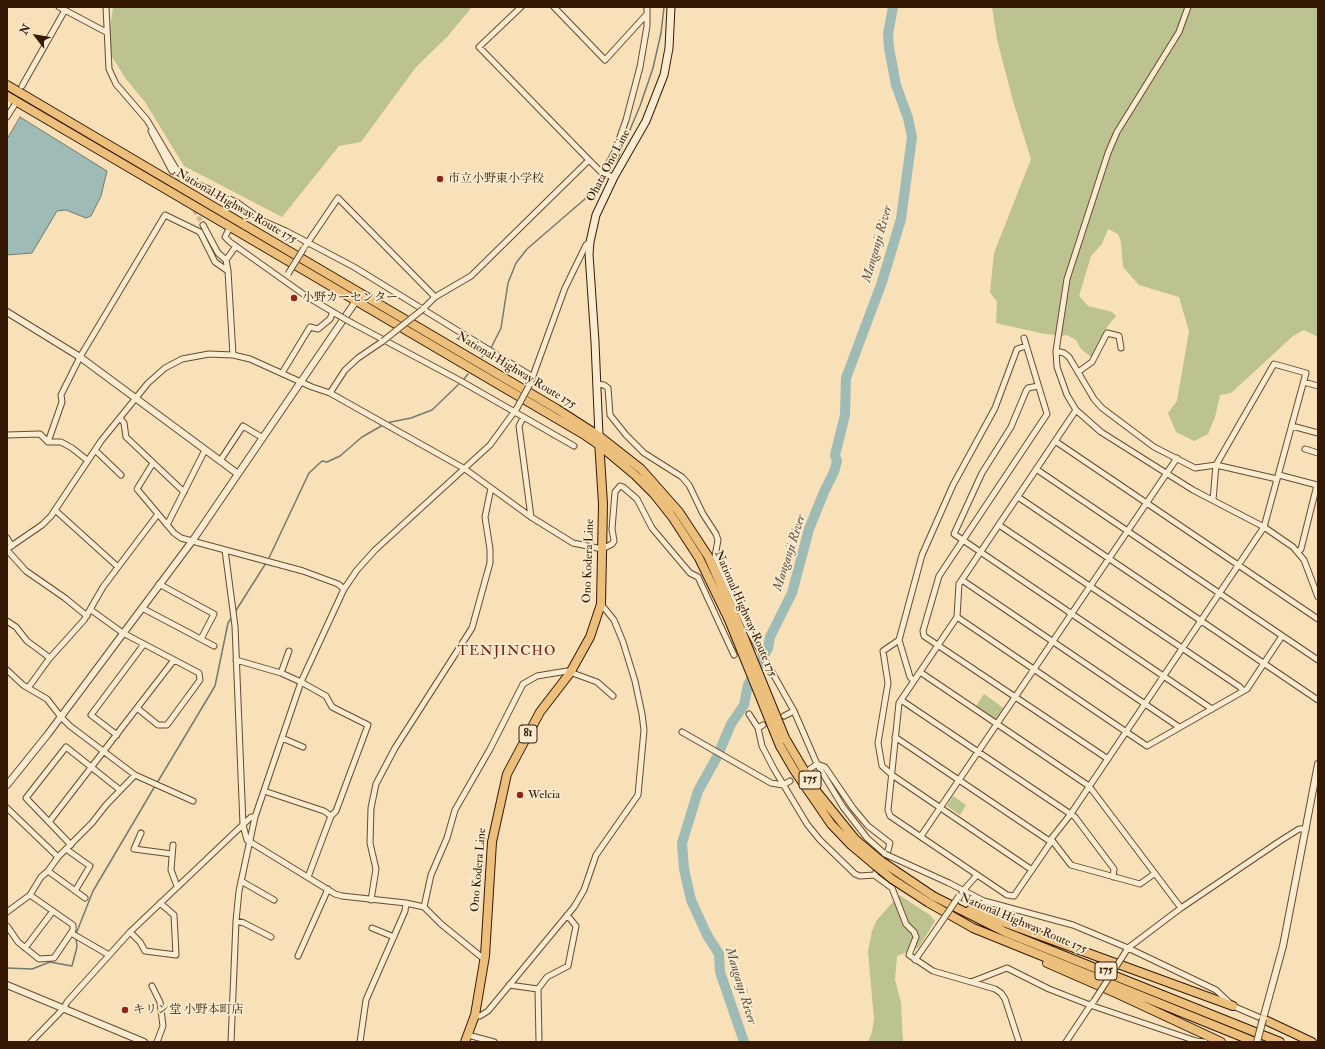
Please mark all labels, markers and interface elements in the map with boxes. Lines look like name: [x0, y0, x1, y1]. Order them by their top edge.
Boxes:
north arrow: [16, 16, 56, 56]
text: N: [17, 22, 33, 37]
street label: Ohata Ono Line: [584, 127, 634, 205]
street label: National Highway Route 175: [173, 167, 299, 247]
place label: 市立小野東小学校: [448, 172, 544, 186]
marker: 市立小野東小学校: [435, 174, 445, 184]
water label: Manganji River: [860, 204, 896, 284]
place label: 小野カーセンター: [302, 291, 398, 305]
marker: 小野カーセンター: [289, 293, 299, 303]
street label: National Highway Route 175: [454, 330, 578, 412]
water label: Manganji River: [770, 513, 810, 593]
street label: Ono Kodera Line: [580, 519, 598, 603]
street label: National Highway Route 175: [711, 549, 779, 679]
district label: TENJINCHO: [458, 644, 556, 660]
road number: 81: [519, 725, 537, 743]
road number: 175: [799, 771, 821, 789]
place label: Welcia: [528, 788, 560, 802]
marker: Welcia: [515, 790, 525, 800]
street label: Ono Kodera Line: [468, 827, 490, 913]
street label: National Highway Route 175: [957, 891, 1089, 957]
water label: Manganji River: [721, 946, 759, 1026]
road number: 175: [1095, 962, 1117, 980]
place label: キリン堂 小野本町店: [133, 1003, 244, 1017]
marker: キリン堂 小野本町店: [120, 1005, 130, 1015]

